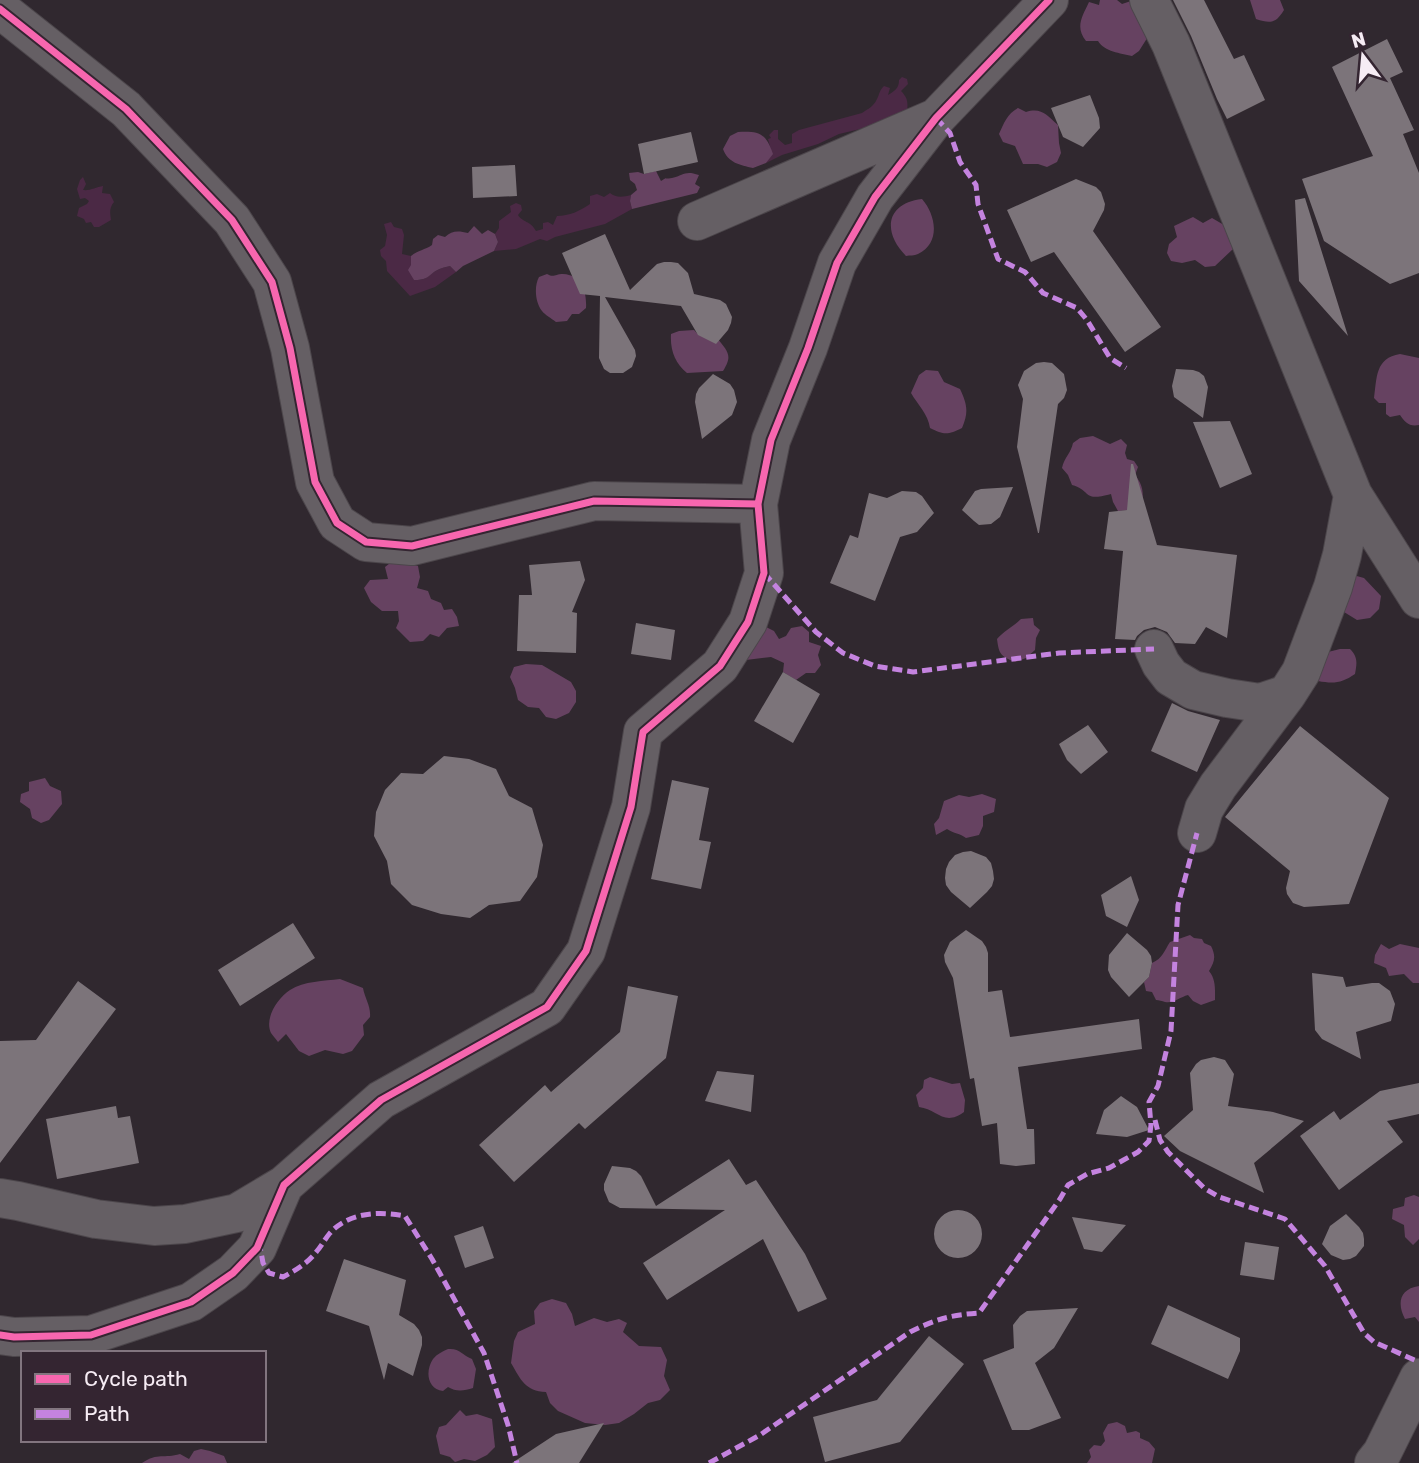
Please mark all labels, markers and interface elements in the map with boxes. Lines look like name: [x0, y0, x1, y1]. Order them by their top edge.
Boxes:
north arrow: [1328, 21, 1398, 91]
text: N: [1349, 27, 1368, 53]
legend: [21, 1351, 266, 1442]
text: Cycle path: [84, 1366, 188, 1391]
text: Path: [84, 1401, 130, 1426]

